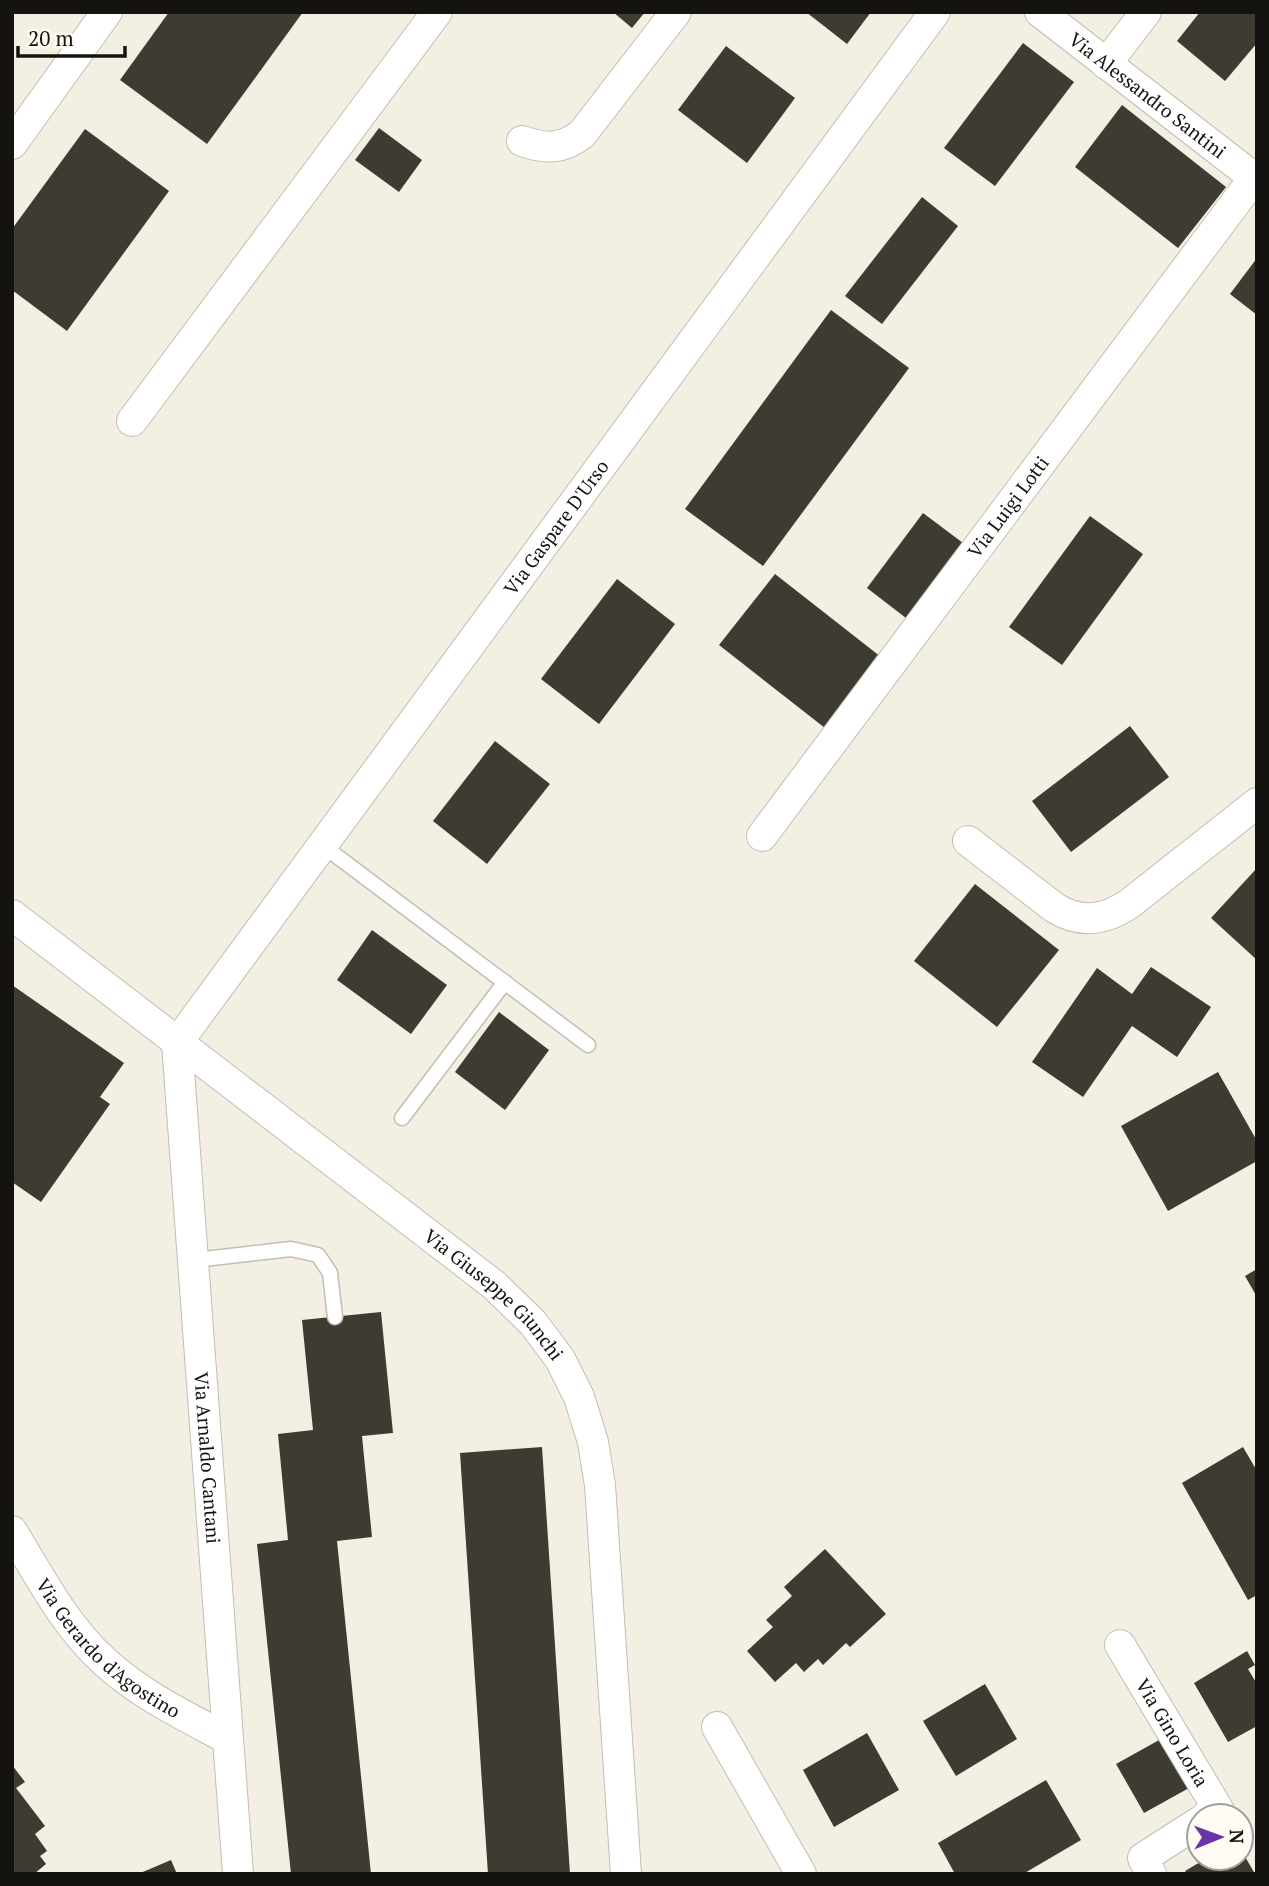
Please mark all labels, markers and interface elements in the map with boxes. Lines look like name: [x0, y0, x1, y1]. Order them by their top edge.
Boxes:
scale bar: [18, 14, 124, 58]
text: 20 m: [28, 24, 74, 52]
street label: Via Alessandro Santini: [1064, 26, 1231, 164]
street label: Via Luigi Lotti: [961, 451, 1054, 562]
street label: Via Gaspare D'Urso: [498, 454, 614, 600]
street label: Via Giuseppe Giunchi: [419, 1223, 569, 1365]
street label: Via Arnaldo Cantani: [189, 1371, 227, 1545]
street label: Via Gerardo d'Agostino: [31, 1573, 185, 1723]
street label: Via Gino Loria: [1131, 1674, 1215, 1791]
north arrow: [1185, 1802, 1255, 1872]
text: N: [1225, 1829, 1250, 1845]

